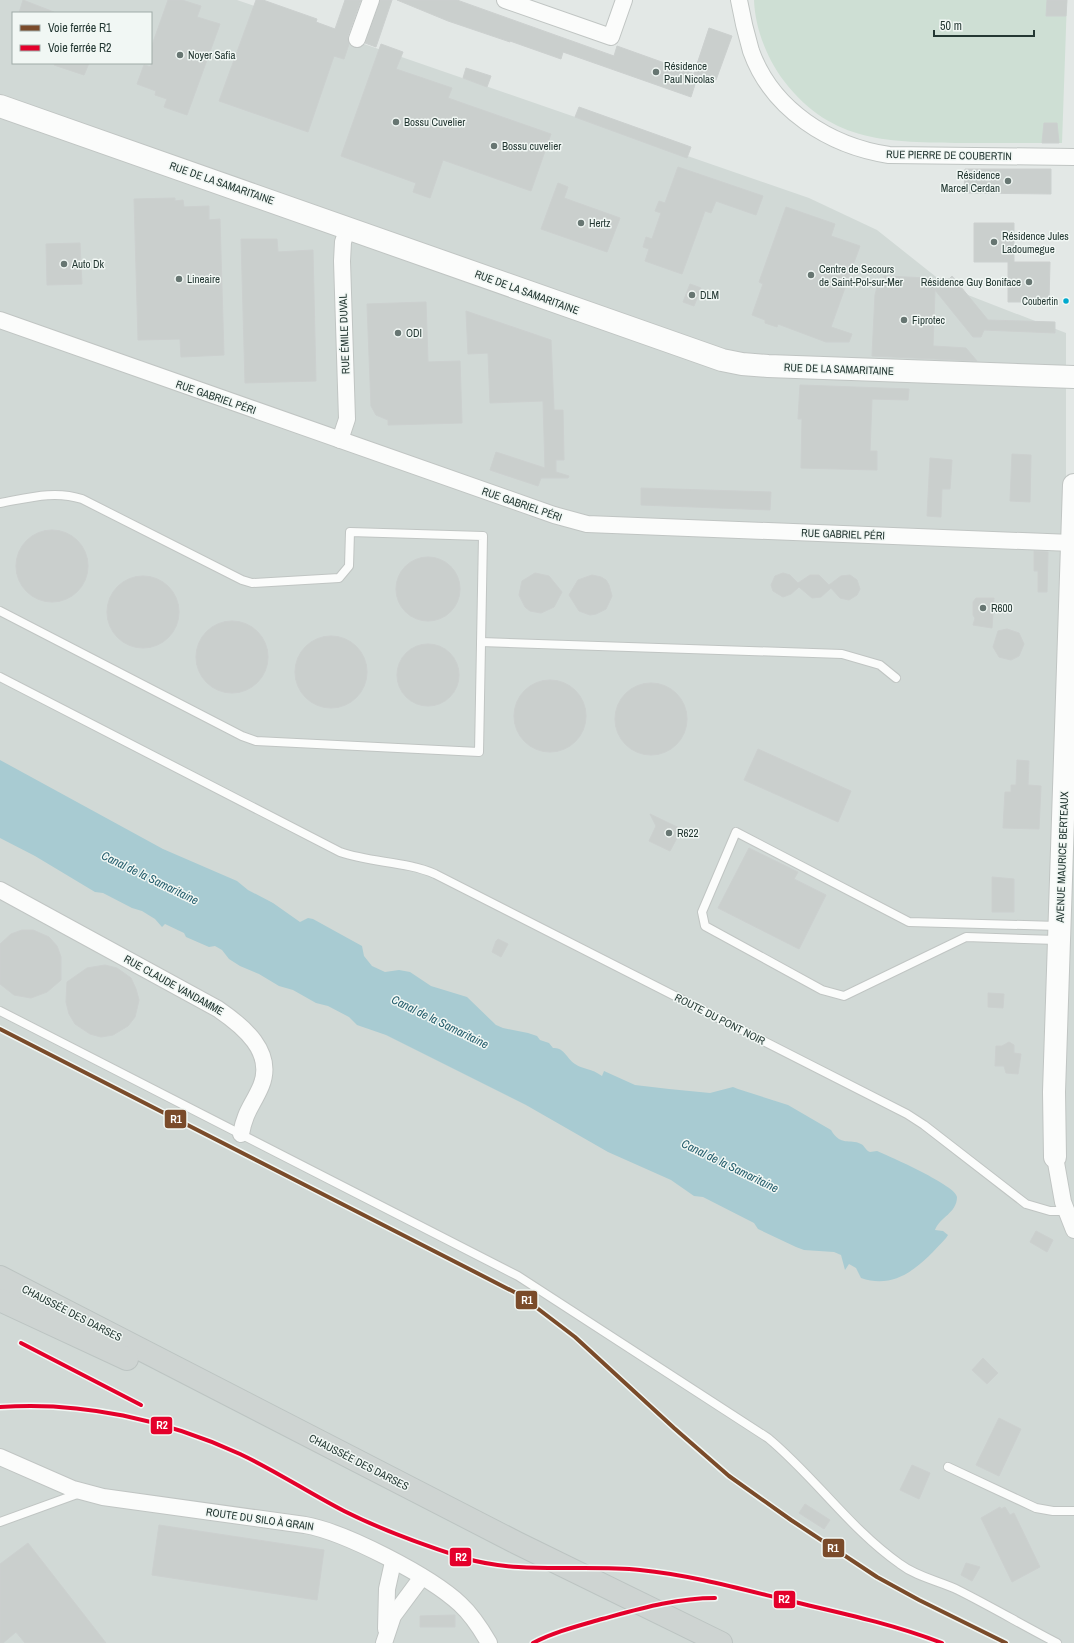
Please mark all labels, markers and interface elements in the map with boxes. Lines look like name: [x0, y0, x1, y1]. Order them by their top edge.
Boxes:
legend: [12, 12, 152, 64]
scale bar: [934, 12, 1034, 38]
text: 50 m: [940, 18, 962, 34]
text: Voie ferrée R1: [48, 20, 112, 36]
text: Voie ferrée R2: [48, 40, 111, 56]
place label: Noyer Safia: [188, 48, 236, 62]
marker: Noyer Safia: [175, 50, 185, 60]
place label: Résidence Paul Nicolas: [664, 59, 715, 86]
marker: Résidence Paul Nicolas: [651, 67, 661, 77]
place label: Bossu Cuvelier: [404, 115, 465, 129]
marker: Bossu Cuvelier: [391, 117, 401, 127]
place label: Bossu cuvelier: [502, 139, 561, 153]
marker: Bossu cuvelier: [489, 141, 499, 151]
street label: RUE PIERRE DE COUBERTIN: [886, 147, 1012, 163]
street label: RUE DE LA SAMARITAINE: [168, 158, 276, 208]
place label: Résidence Marcel Cerdan: [941, 168, 1000, 195]
marker: Résidence Marcel Cerdan: [1003, 176, 1013, 186]
place label: Hertz: [589, 216, 611, 230]
marker: Hertz: [576, 218, 586, 228]
place label: Résidence Jules Ladoumegue: [1002, 229, 1069, 256]
marker: Résidence Jules Ladoumegue: [989, 237, 999, 247]
place label: Auto Dk: [71, 257, 105, 271]
marker: Auto Dk: [59, 259, 69, 269]
place label: Centre de Secours de Saint-Pol-sur-Mer: [819, 262, 903, 289]
street label: RUE DE LA SAMARITAINE: [473, 267, 581, 317]
marker: Centre de Secours de Saint-Pol-sur-Mer: [806, 270, 816, 280]
place label: Lineaire: [187, 272, 220, 286]
marker: Lineaire: [174, 274, 184, 284]
place label: Résidence Guy Boniface: [921, 275, 1021, 289]
marker: Résidence Guy Boniface: [1024, 277, 1034, 287]
place label: DLM: [700, 288, 719, 302]
marker: DLM: [687, 290, 697, 300]
street label: RUE ÉMILE DUVAL: [336, 294, 352, 374]
place label: Coubertin: [1022, 295, 1058, 308]
marker: Coubertin: [1061, 296, 1071, 306]
place label: Fiprotec: [912, 313, 946, 327]
marker: Fiprotec: [899, 315, 909, 325]
place label: ODI: [406, 326, 422, 340]
marker: ODI: [393, 328, 403, 338]
street label: RUE DE LA SAMARITAINE: [784, 360, 894, 378]
street label: RUE GABRIEL PÉRI: [174, 377, 258, 417]
street label: RUE GABRIEL PÉRI: [480, 484, 564, 524]
street label: RUE GABRIEL PÉRI: [801, 526, 885, 542]
place label: R600: [991, 601, 1013, 615]
marker: R600: [978, 603, 988, 613]
street label: AVENUE MAURICE BERTEAUX: [1053, 791, 1071, 924]
place label: R622: [677, 826, 699, 840]
marker: R622: [664, 828, 674, 838]
water label: Canal de la Samaritaine: [99, 848, 202, 909]
street label: RUE CLAUDE VANDAMME: [122, 952, 226, 1018]
street label: ROUTE DU PONT NOIR: [672, 990, 768, 1048]
water label: Canal de la Samaritaine: [389, 992, 492, 1053]
line badge: R1: [164, 1109, 187, 1129]
text: R1: [170, 1112, 182, 1126]
water label: Canal de la Samaritaine: [679, 1136, 782, 1197]
street label: CHAUSSÉE DES DARSES: [20, 1282, 124, 1344]
line badge: R1: [515, 1290, 538, 1310]
text: R1: [521, 1293, 533, 1307]
line badge: R2: [150, 1416, 173, 1435]
text: R2: [156, 1418, 168, 1432]
street label: CHAUSSÉE DES DARSES: [307, 1431, 411, 1493]
street label: ROUTE DU SILO À GRAIN: [205, 1504, 315, 1534]
line badge: R1: [822, 1538, 845, 1558]
text: R1: [827, 1541, 839, 1555]
line badge: R2: [449, 1547, 472, 1567]
text: R2: [455, 1550, 467, 1564]
line badge: R2: [773, 1590, 796, 1609]
text: R2: [778, 1592, 790, 1606]

